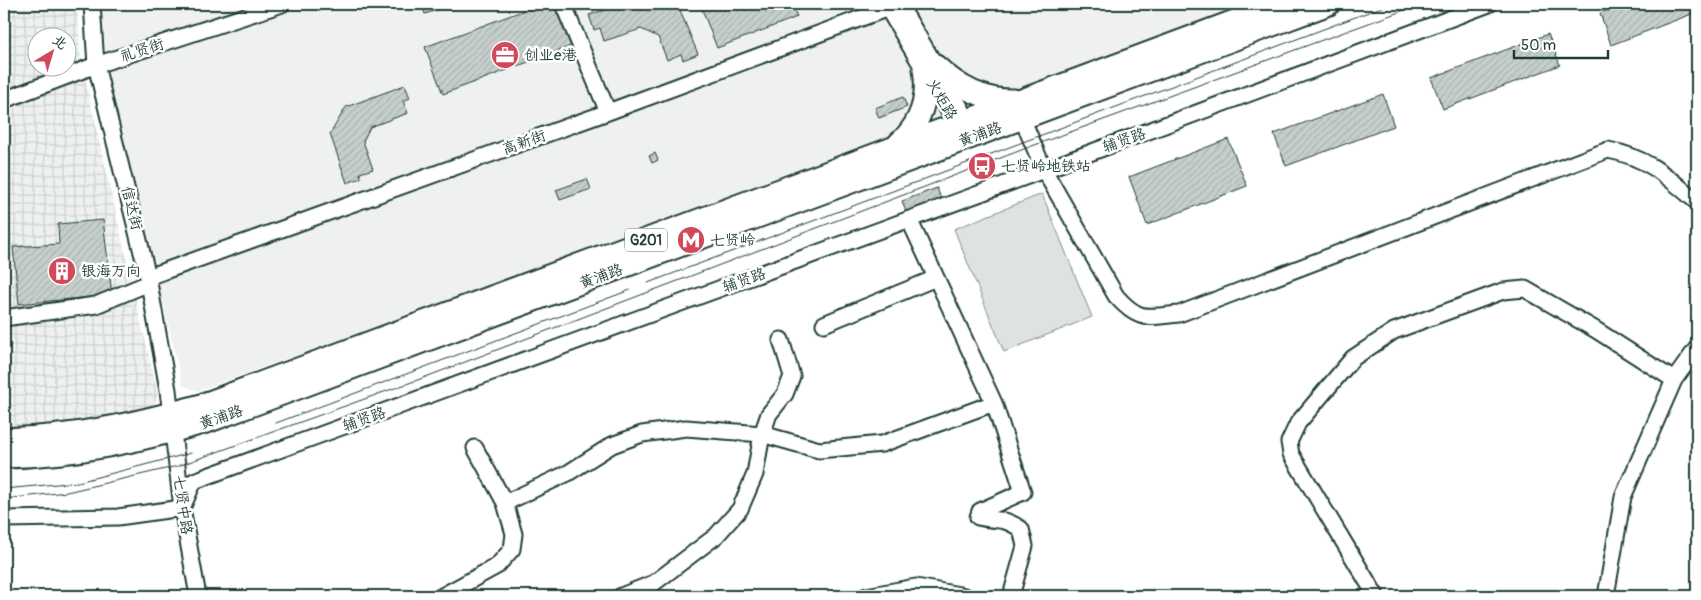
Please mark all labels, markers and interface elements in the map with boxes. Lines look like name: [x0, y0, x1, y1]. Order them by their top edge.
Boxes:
north arrow: [28, 28, 78, 78]
scale bar: [1514, 28, 1607, 60]
text: 北: [49, 31, 70, 53]
street label: 礼贤街: [118, 34, 166, 66]
text: 50 m: [1521, 36, 1556, 55]
office icon: 创业e港: [490, 40, 520, 70]
place label: 创业e港: [524, 46, 577, 65]
street label: 火炬路: [922, 75, 961, 123]
street label: 黄浦路: [956, 118, 1005, 151]
street label: 辅贤路: [1100, 124, 1149, 157]
street label: 高新街: [500, 126, 549, 159]
bus stop icon: 七贤岭地铁站: [967, 151, 997, 181]
place label: 七贤岭地铁站: [1001, 157, 1091, 176]
street label: 信达街: [117, 184, 146, 232]
metro station icon: 七贤岭: [676, 225, 706, 255]
road number: G201: [625, 228, 667, 252]
place label: 七贤岭: [710, 231, 756, 250]
building icon: 银海万向: [47, 256, 77, 286]
street label: 黄浦路: [577, 260, 626, 293]
place label: 银海万向: [81, 262, 141, 281]
street label: 辅贤路: [720, 264, 769, 297]
street label: 黄浦路: [197, 401, 246, 434]
street label: 辅贤路: [340, 403, 389, 436]
street label: 七贤中路: [169, 474, 196, 536]

